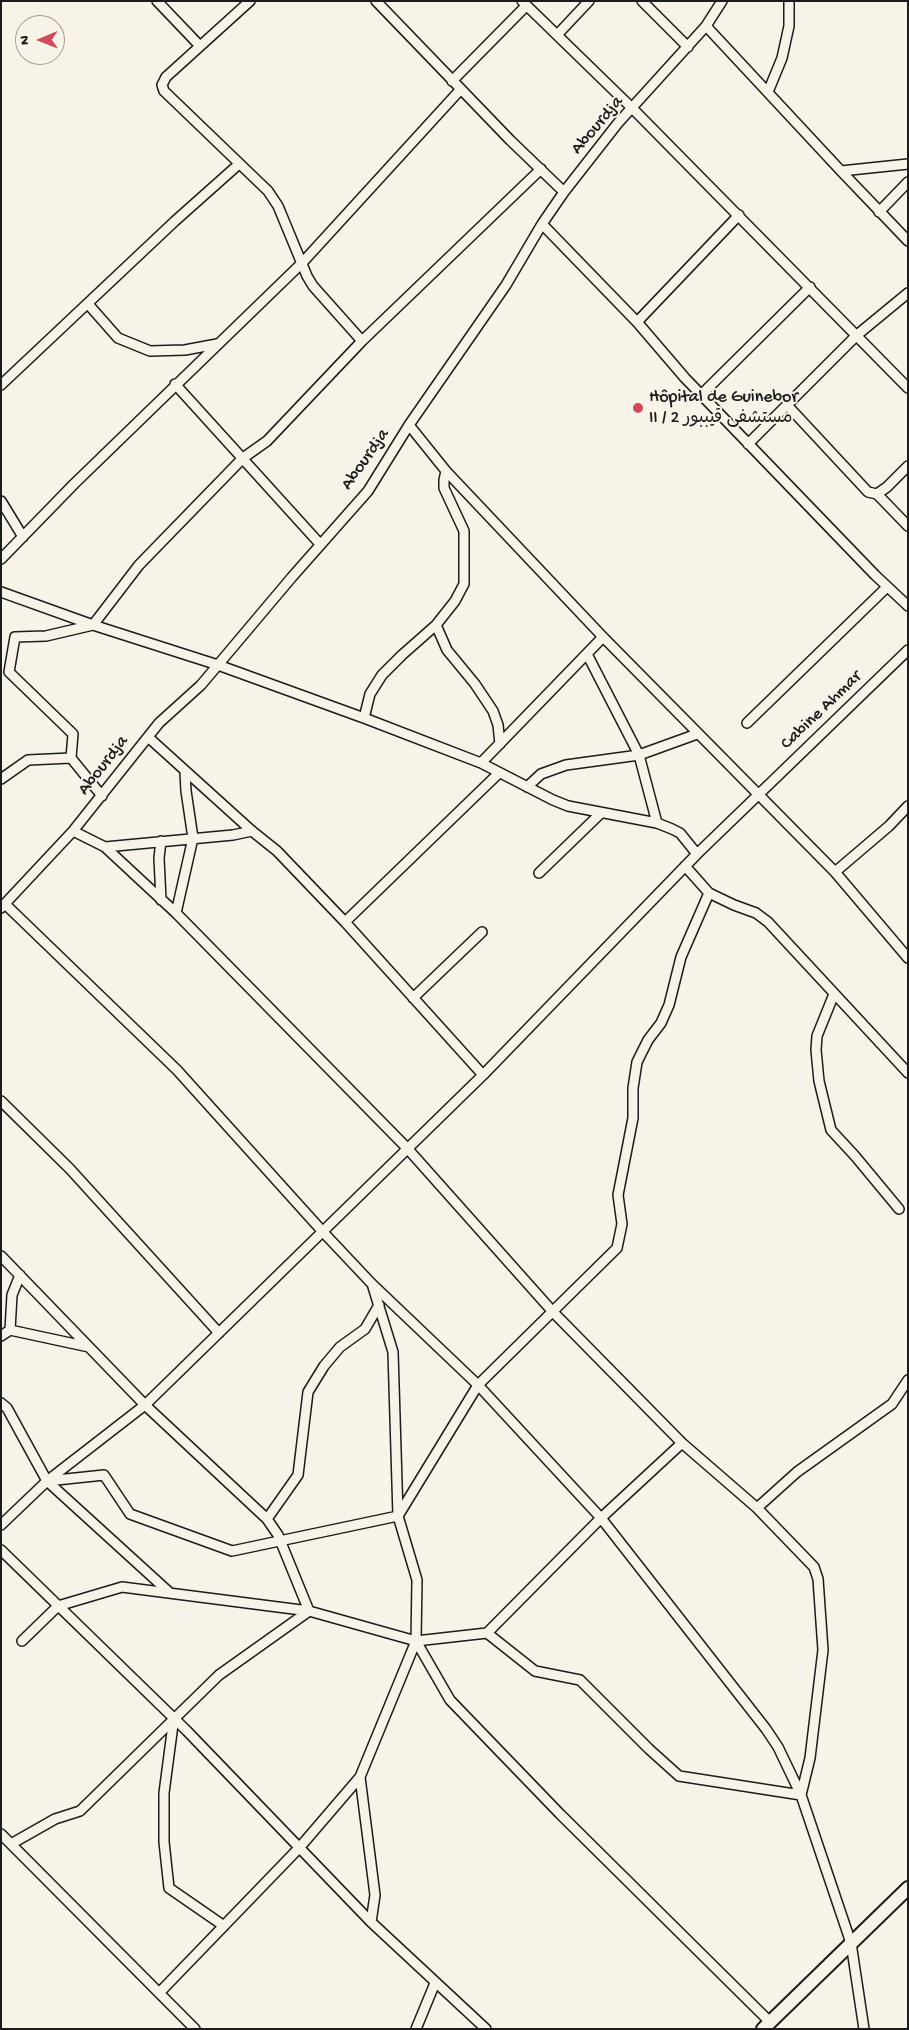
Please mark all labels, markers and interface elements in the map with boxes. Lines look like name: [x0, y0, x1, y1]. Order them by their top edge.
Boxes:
north arrow: [15, 15, 65, 65]
text: N: [17, 36, 34, 45]
street label: Abourdja: [567, 92, 629, 160]
place label: Hôpital de Guinebor II / مستشفى قيببور 2: [649, 387, 798, 429]
marker: Hôpital de Guinebor II / مستشفى قيببور 2: [631, 401, 645, 415]
street label: Abourdja: [337, 425, 395, 495]
street label: Cabine Ahmar: [777, 667, 867, 755]
street label: Abourdja: [74, 732, 134, 800]

